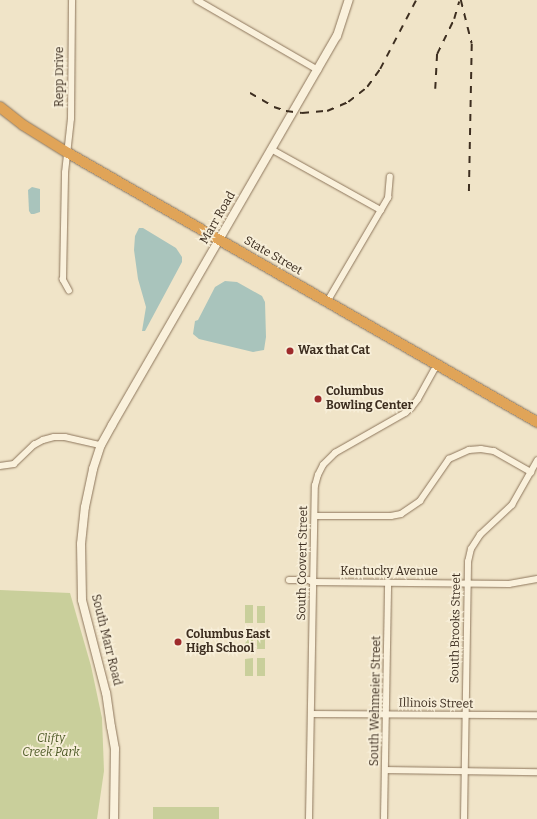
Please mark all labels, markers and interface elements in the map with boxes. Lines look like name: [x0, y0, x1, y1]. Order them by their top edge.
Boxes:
street label: Repp Drive: [53, 47, 67, 107]
street label: Marr Road: [197, 189, 239, 247]
street label: State Street: [241, 234, 305, 278]
place label: Wax that Cat: [298, 344, 370, 358]
marker: Wax that Cat: [285, 346, 295, 356]
place label: Columbus Bowling Center: [326, 385, 413, 413]
marker: Columbus Bowling Center: [313, 394, 323, 404]
street label: South Coovert Street: [295, 505, 311, 621]
street label: Kentucky Avenue: [340, 565, 438, 579]
street label: South Brooks Street: [448, 573, 464, 683]
street label: South Marr Road: [88, 593, 124, 687]
place label: Columbus East High School: [186, 628, 270, 656]
street label: South Wehmeier Street: [368, 636, 384, 766]
marker: Columbus East High School: [173, 637, 183, 647]
street label: Illinois Street: [398, 696, 474, 712]
park label: Clifty Creek Park: [22, 732, 80, 760]

